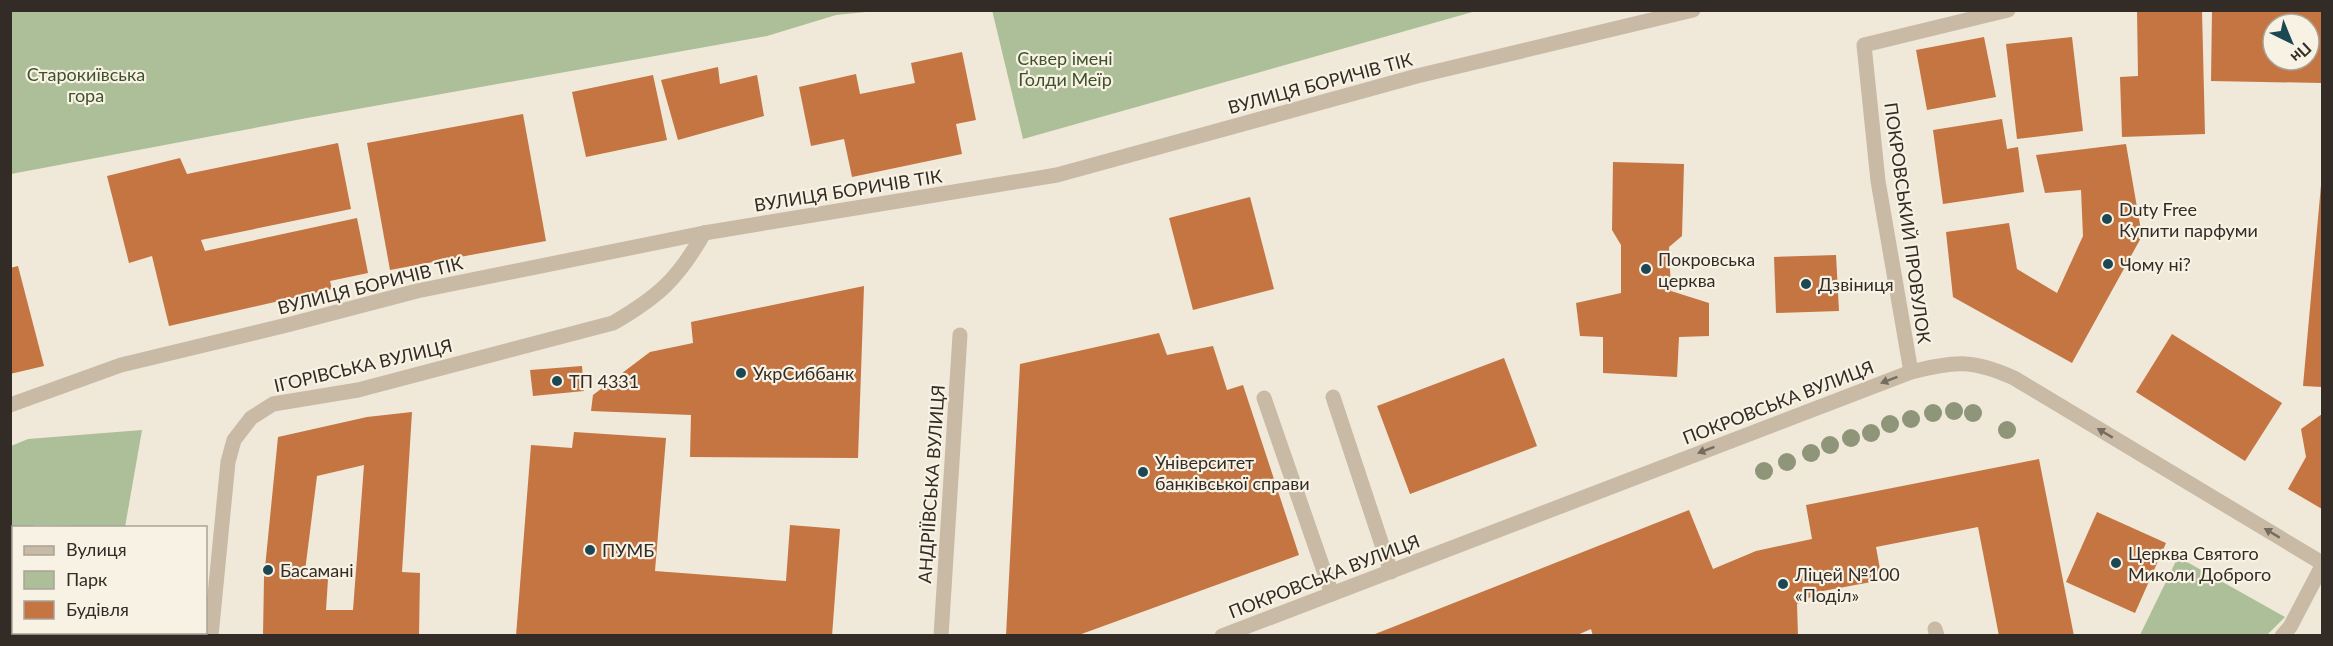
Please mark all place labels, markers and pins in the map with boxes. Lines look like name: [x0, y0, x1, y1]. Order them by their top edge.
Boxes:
place label: Duty Free Купити парфуми: [2119, 198, 2258, 241]
marker: Duty Free Купити парфуми: [2100, 212, 2114, 226]
place label: Покровська церква: [1658, 248, 1755, 291]
place label: Чому ні?: [2120, 253, 2191, 275]
marker: Чому ні?: [2101, 257, 2115, 271]
marker: Покровська церква: [1639, 262, 1653, 276]
place label: Дзвіниця: [1818, 273, 1894, 295]
marker: Дзвіниця: [1799, 277, 1813, 291]
place label: УкрСиббанк: [753, 362, 855, 384]
marker: УкрСиббанк: [734, 366, 748, 380]
place label: ТП 4331: [569, 370, 639, 392]
marker: ТП 4331: [550, 374, 564, 388]
place label: Університет банківської справи: [1155, 451, 1310, 494]
marker: Університет банківської справи: [1136, 465, 1150, 479]
place label: ПУМБ: [602, 539, 654, 561]
place label: Церква Святого Миколи Доброго: [2128, 542, 2271, 585]
marker: ПУМБ: [583, 543, 597, 557]
marker: Церква Святого Миколи Доброго: [2109, 556, 2123, 570]
place label: Басамані: [280, 559, 354, 581]
marker: Басамані: [261, 563, 275, 577]
place label: Ліцей №100 «Поділ»: [1794, 563, 1900, 606]
marker: Ліцей №100 «Поділ»: [1776, 577, 1790, 591]

